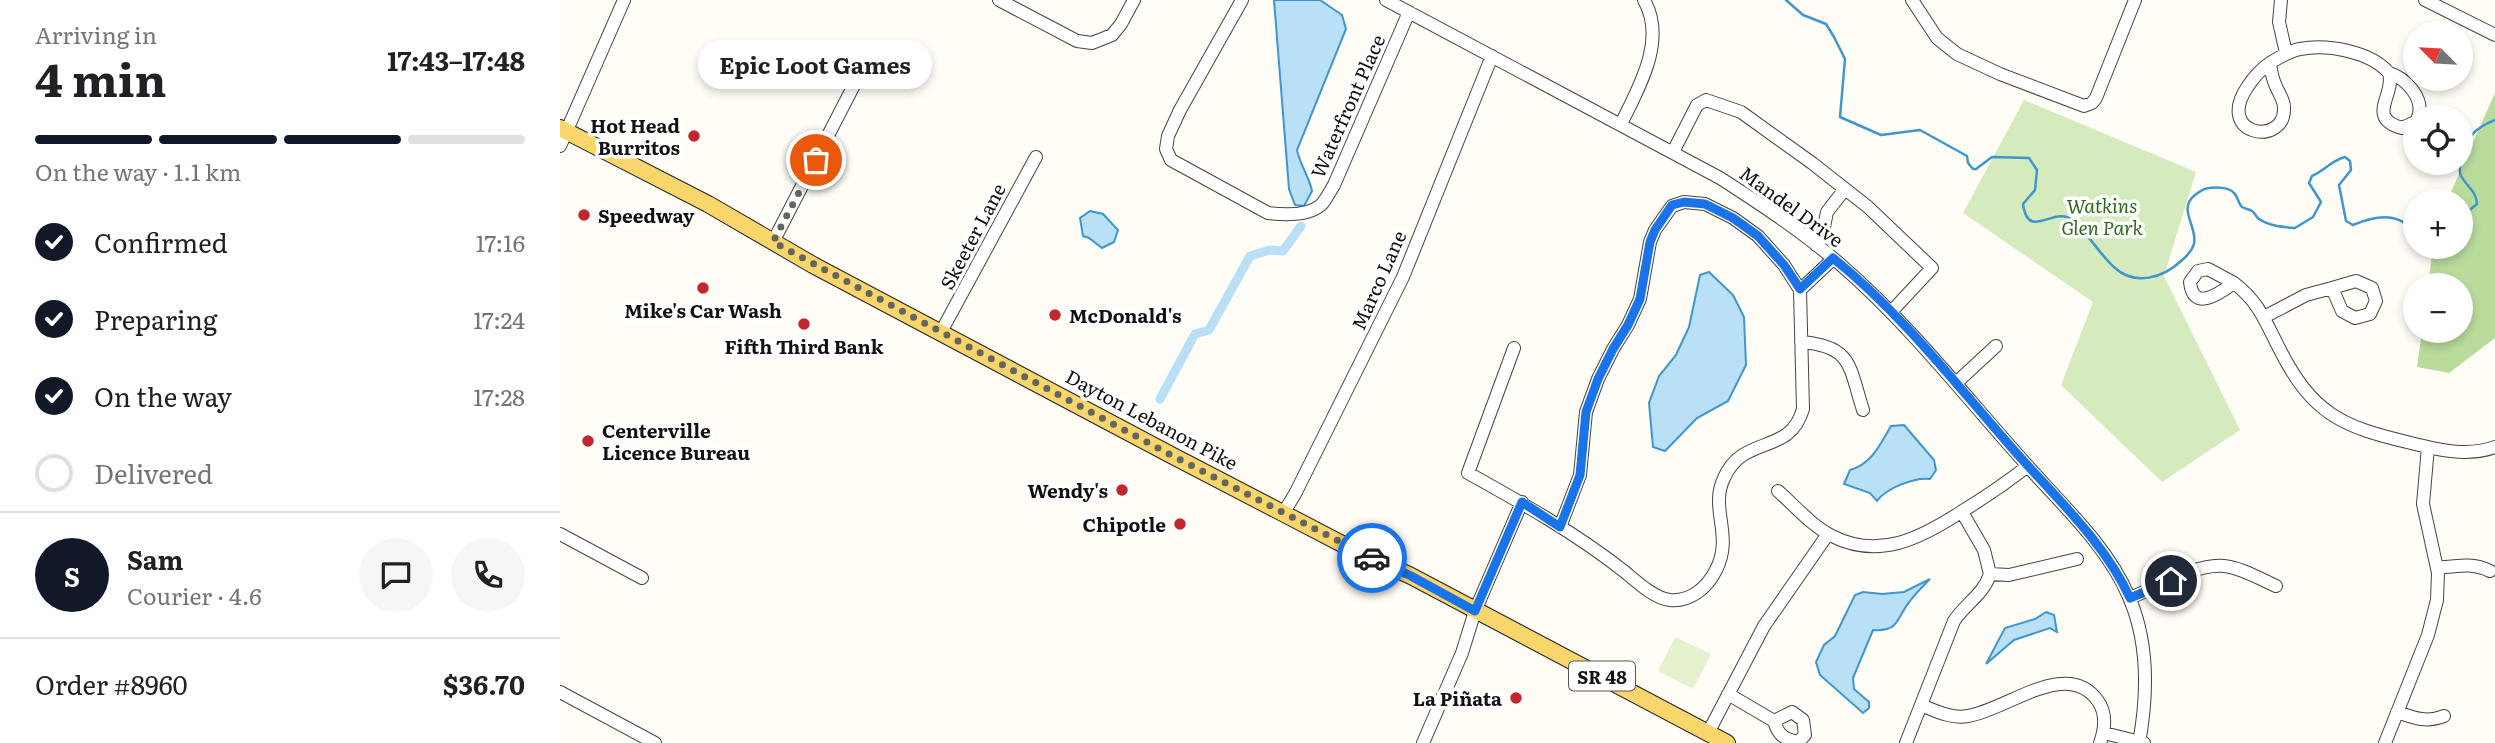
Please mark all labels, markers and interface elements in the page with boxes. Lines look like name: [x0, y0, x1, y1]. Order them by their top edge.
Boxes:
text: Arriving in: [35, 17, 157, 51]
north arrow: [2403, 21, 2473, 91]
map controls: [2403, 21, 2473, 343]
street label: Waterfront Place: [1303, 30, 1391, 182]
text: 17:43–17:48: [387, 40, 525, 79]
callout: Epic Loot Games: [699, 41, 933, 90]
text: 4 min: [35, 43, 167, 111]
text: Epic Loot Games: [719, 47, 911, 81]
button: locate: [2403, 105, 2473, 175]
place label: Hot Head Burritos: [590, 111, 680, 161]
marker: Hot Head Burritos: [686, 128, 702, 144]
pin: [786, 130, 846, 190]
icon: bag: [797, 141, 835, 179]
text: On the way · 1.1 km: [35, 154, 241, 188]
street label: Mandel Drive: [1734, 159, 1850, 253]
street label: Skeeter Lane: [932, 178, 1012, 294]
button: +: [2403, 189, 2473, 259]
park label: Watkins Glen Park: [2061, 191, 2143, 241]
place label: Speedway: [598, 201, 695, 229]
marker: Speedway: [576, 207, 592, 223]
text: Confirmed: [94, 222, 228, 261]
icon: check: [35, 223, 73, 261]
text: 17:16: [476, 225, 525, 259]
street label: Marco Lane: [1344, 226, 1412, 334]
button: −: [2403, 273, 2473, 343]
marker: Mike's Car Wash: [695, 280, 711, 296]
place label: Mike's Car Wash: [624, 296, 782, 324]
text: Preparing: [94, 299, 217, 338]
icon: check: [35, 300, 73, 338]
place label: McDonald's: [1069, 301, 1181, 329]
text: 17:24: [473, 302, 525, 336]
marker: McDonald's: [1047, 307, 1063, 323]
marker: Fifth Third Bank: [796, 316, 812, 332]
place label: Fifth Third Bank: [725, 332, 884, 360]
street label: Dayton Lebanon Pike: [1061, 362, 1243, 476]
text: On the way: [94, 376, 232, 415]
icon: check: [35, 377, 73, 415]
text: 17:28: [473, 379, 525, 413]
place label: Centerville Licence Bureau: [602, 416, 750, 466]
marker: Centerville Licence Bureau: [580, 433, 596, 449]
text: Delivered: [94, 453, 213, 492]
place label: Wendy's: [1028, 476, 1108, 504]
marker: Wendy's: [1114, 482, 1130, 498]
place label: Chipotle: [1083, 510, 1166, 538]
marker: Chipotle: [1172, 516, 1188, 532]
courier: [1337, 523, 1407, 593]
button: chat: [359, 538, 433, 612]
button: phone: [451, 538, 525, 612]
text: Sam: [127, 539, 183, 578]
icon: car: [1353, 539, 1391, 577]
pin: [2141, 551, 2201, 611]
text: S: [64, 556, 80, 595]
icon: home: [2152, 562, 2190, 600]
text: Courier · 4.6: [127, 578, 262, 612]
road number: SR 48: [1569, 662, 1635, 690]
text: Order #8960: [35, 664, 188, 703]
text: $36.70: [443, 664, 525, 703]
place label: La Piñata: [1413, 684, 1502, 712]
marker: La Piñata: [1508, 690, 1524, 706]

